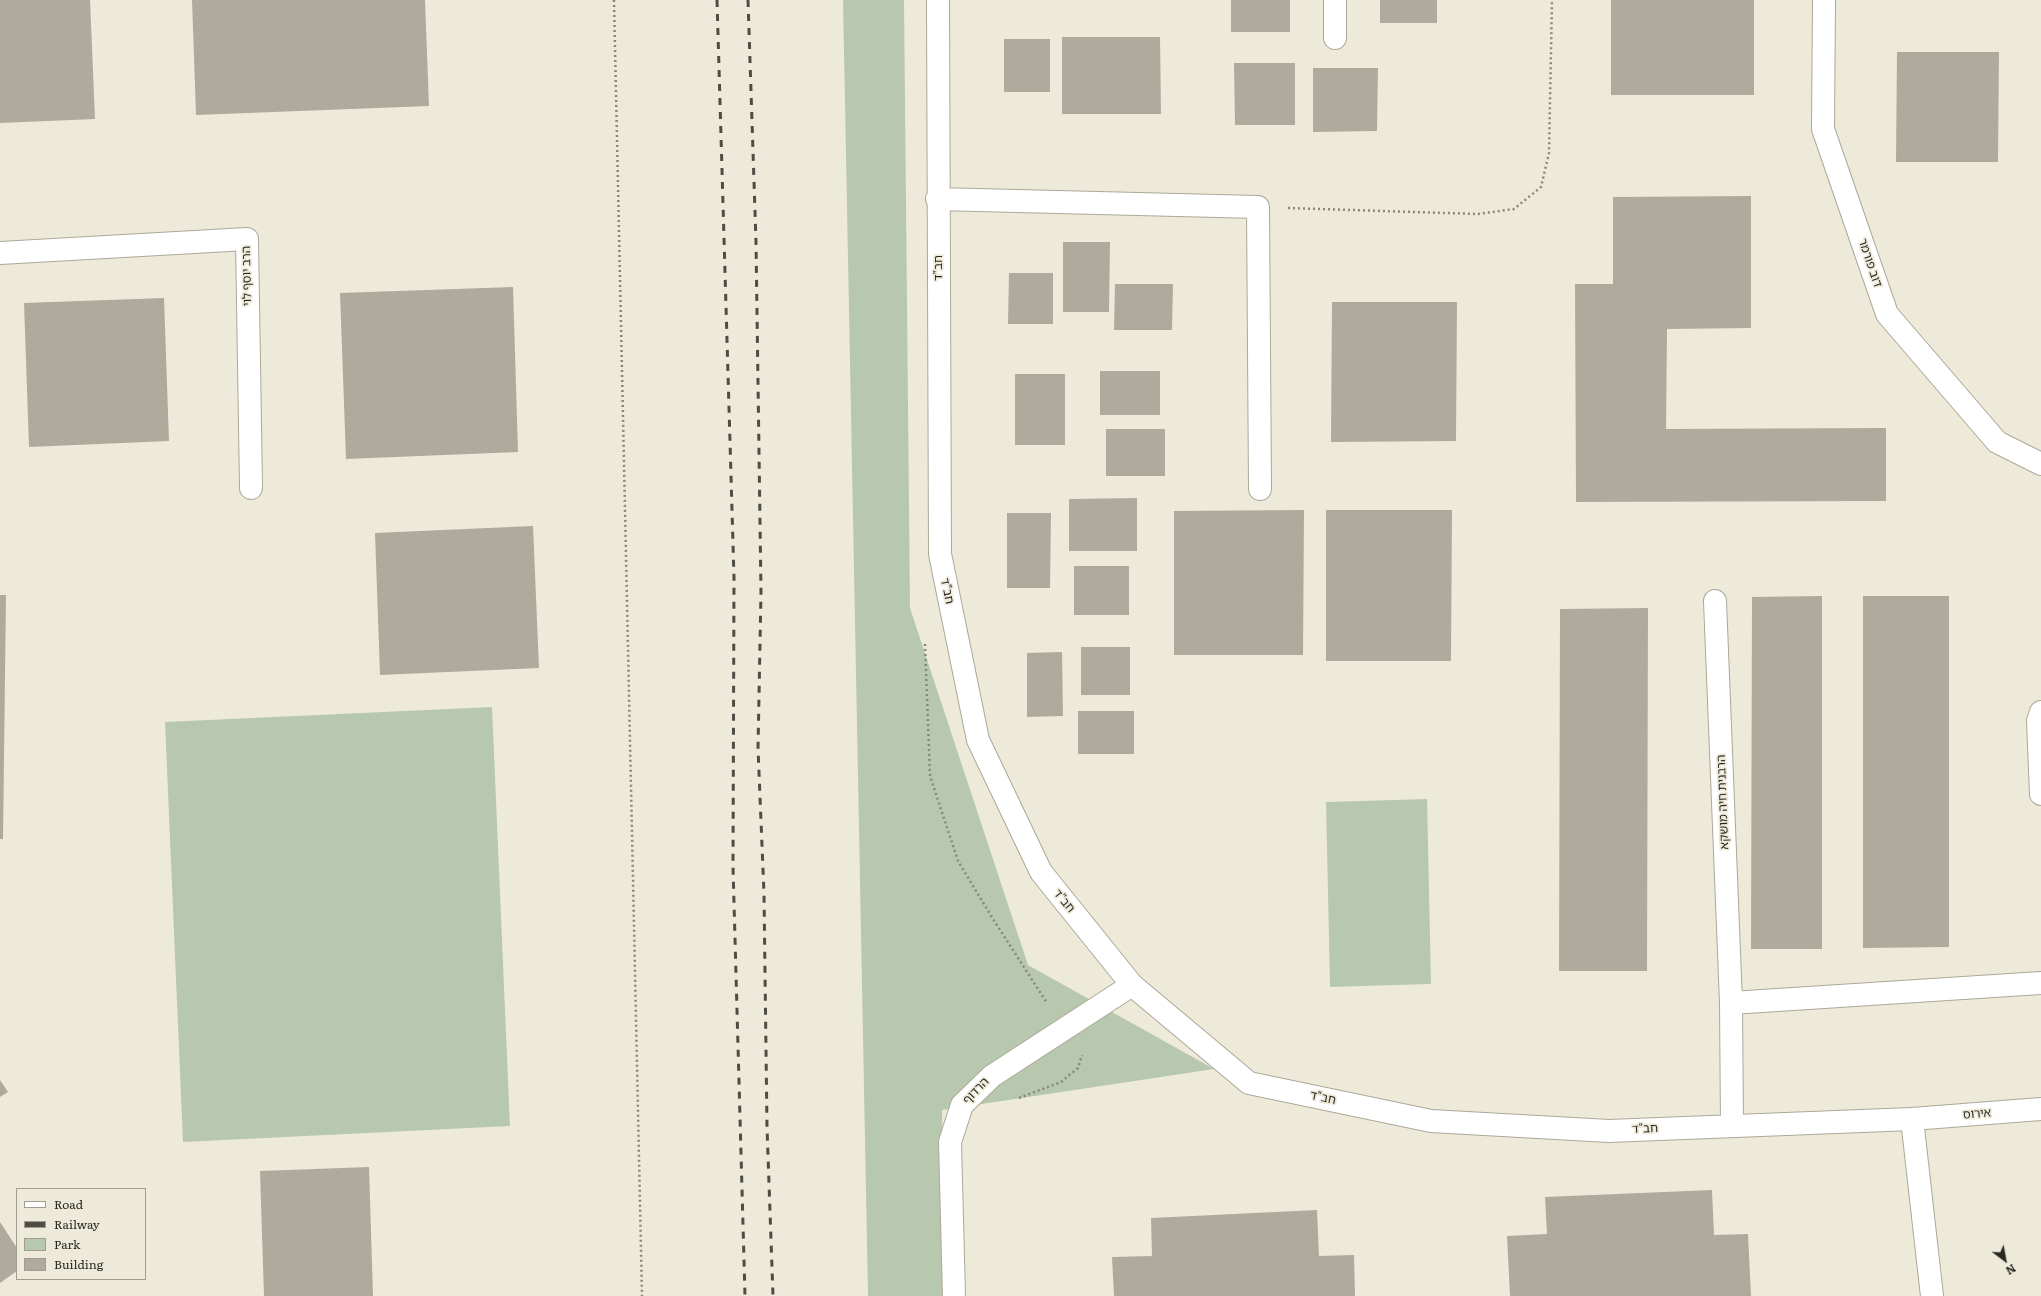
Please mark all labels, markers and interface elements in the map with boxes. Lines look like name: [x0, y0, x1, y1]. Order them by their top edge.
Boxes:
street label: דוב פורמר: [1855, 237, 1885, 289]
street label: הרב יוסף לוי: [239, 246, 255, 306]
street label: חב"ד: [931, 255, 945, 281]
street label: חב"ד: [937, 577, 957, 605]
street label: הרבנית חיה מושקא: [1714, 754, 1732, 850]
street label: חב"ד: [1050, 886, 1078, 916]
street label: הרדוף: [960, 1075, 992, 1107]
street label: חב"ד: [1309, 1088, 1337, 1108]
street label: אירוס: [1962, 1106, 1992, 1122]
street label: חב"ד: [1632, 1121, 1658, 1137]
legend: [16, 1188, 146, 1280]
text: Road: [54, 1195, 83, 1213]
text: Railway: [54, 1215, 100, 1233]
text: Park: [54, 1235, 80, 1253]
north arrow: [1985, 1240, 2025, 1280]
text: Building: [54, 1255, 103, 1273]
text: N: [2003, 1261, 2020, 1279]

